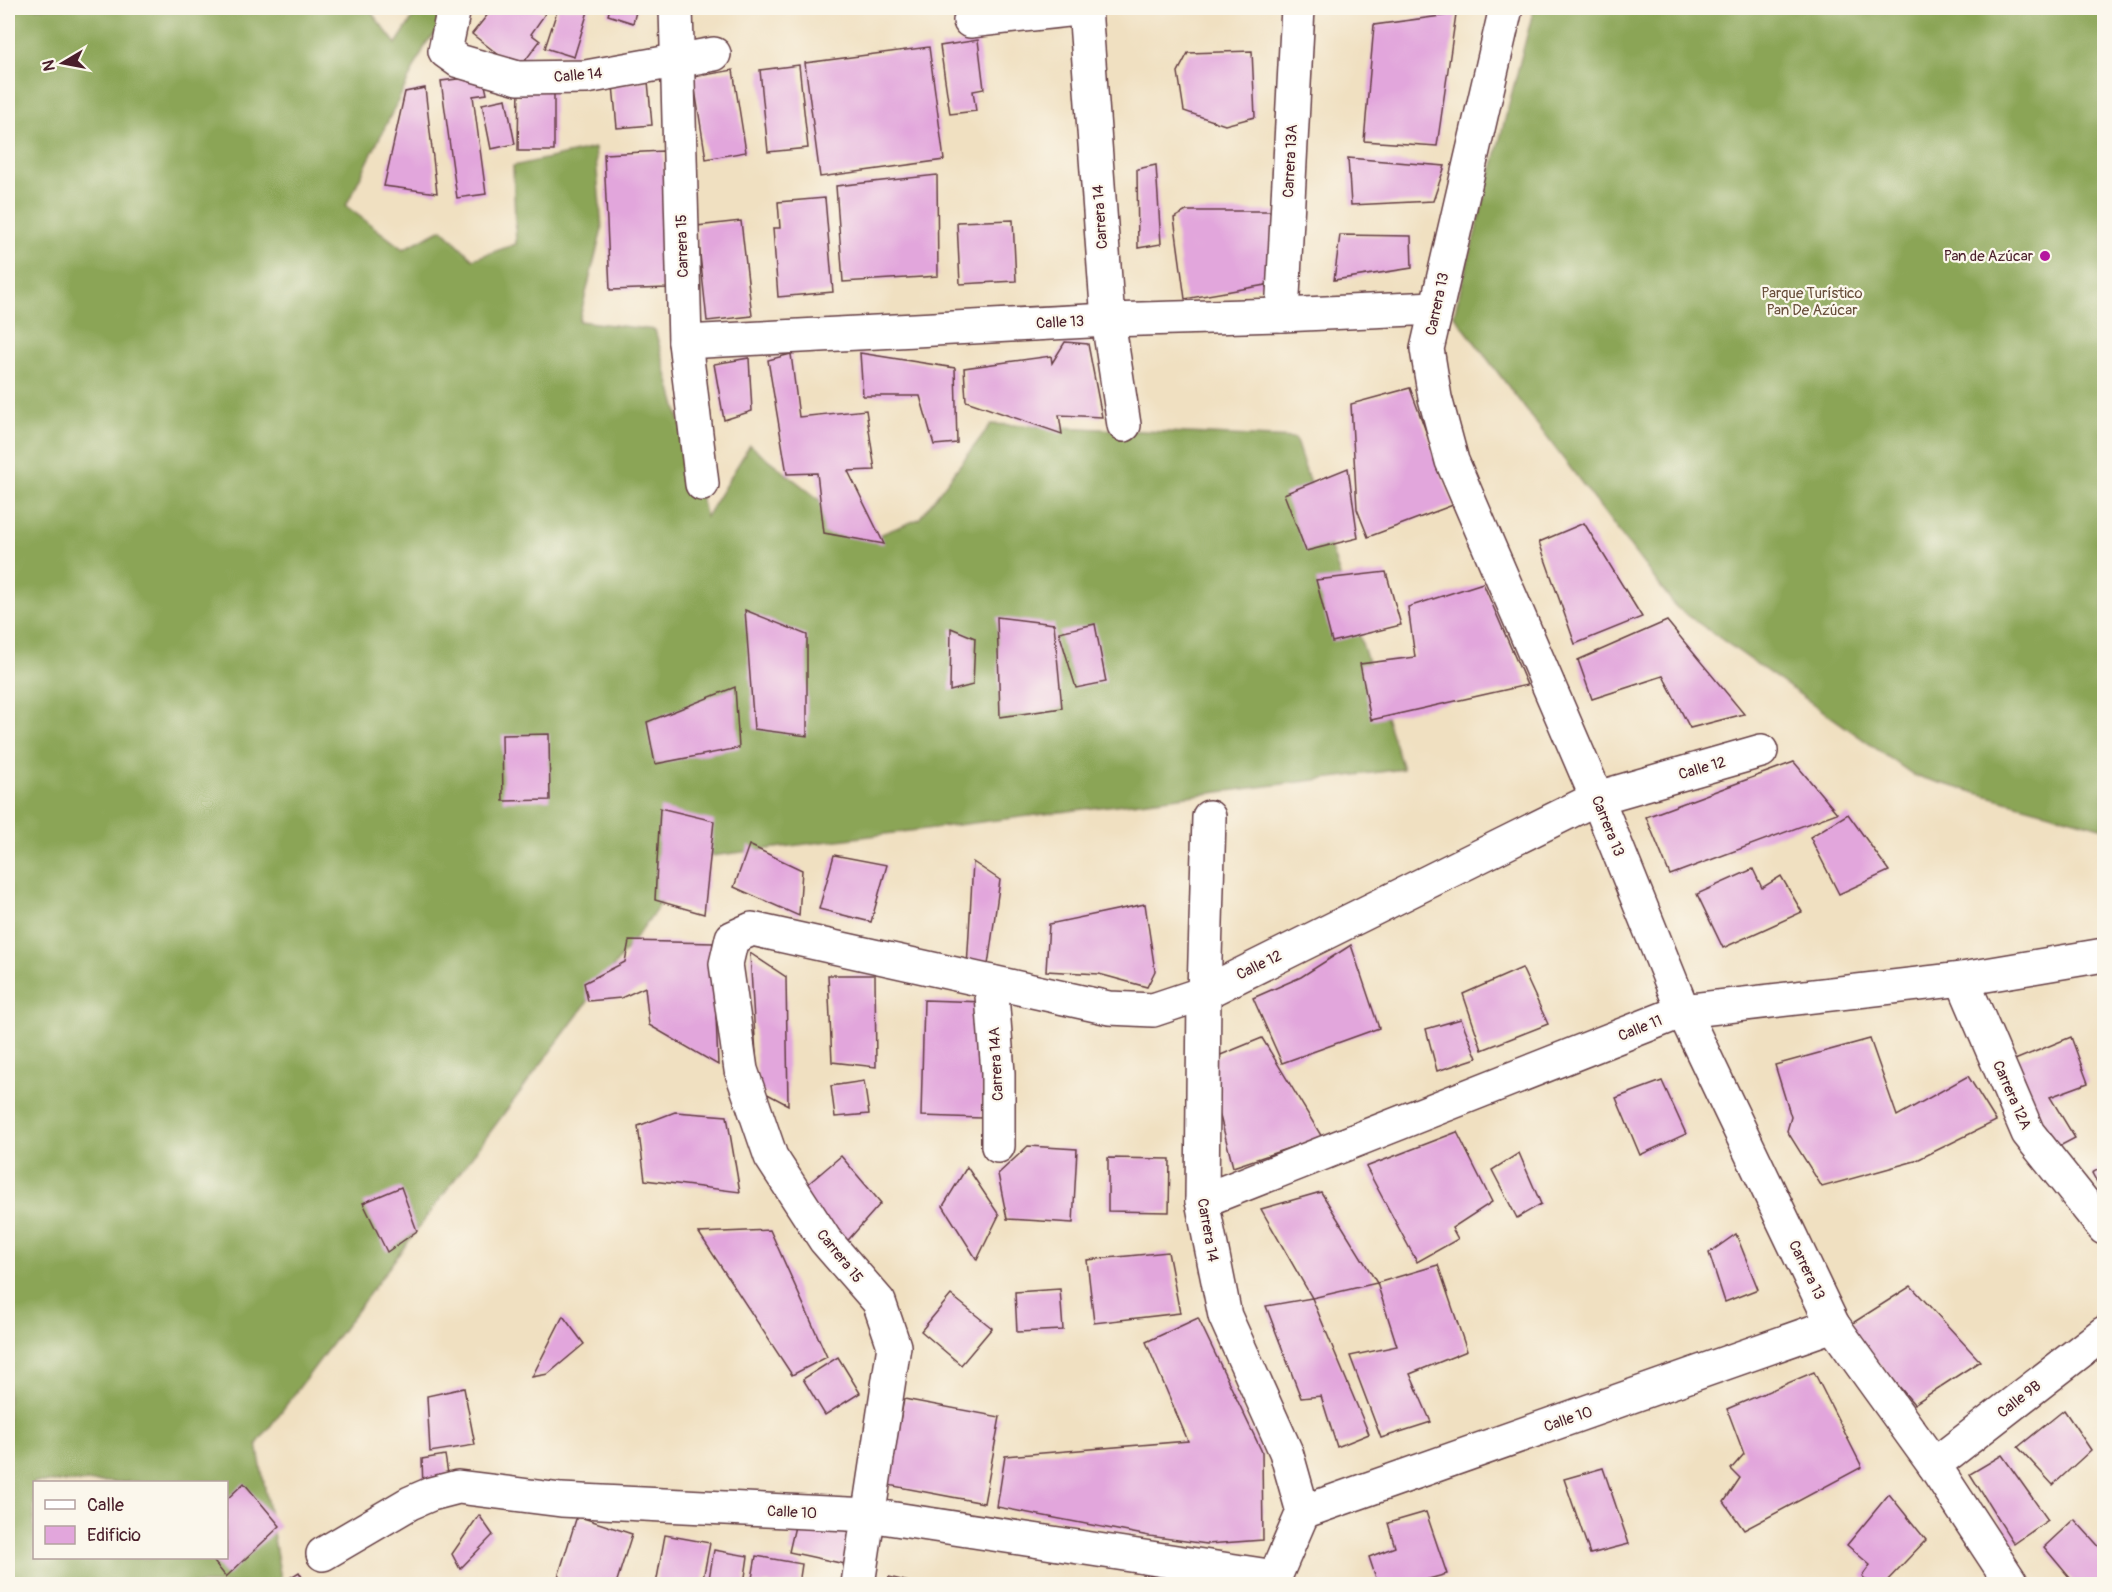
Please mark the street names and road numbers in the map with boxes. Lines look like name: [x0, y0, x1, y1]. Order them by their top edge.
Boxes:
street label: Calle 14: [553, 64, 603, 87]
street label: Carrera 13A: [1279, 124, 1302, 198]
street label: Carrera 14: [1089, 184, 1112, 250]
street label: Carrera 15: [672, 214, 693, 278]
street label: Carrera 13: [1422, 271, 1453, 337]
street label: Calle 13: [1035, 312, 1085, 333]
street label: Calle 12: [1676, 753, 1728, 784]
street label: Carrera 13: [1587, 793, 1628, 859]
street label: Calle 12: [1233, 946, 1285, 985]
street label: Calle 11: [1615, 1011, 1665, 1046]
street label: Carrera 14A: [985, 1026, 1008, 1101]
street label: Carrera 12A: [1988, 1058, 2035, 1133]
street label: Carrera 14: [1193, 1197, 1222, 1264]
street label: Carrera 15: [812, 1226, 867, 1287]
street label: Carrera 13: [1784, 1237, 1829, 1303]
street label: Calle 9B: [1994, 1376, 2045, 1422]
street label: Calle 10: [1541, 1402, 1595, 1437]
street label: Calle 10: [766, 1502, 818, 1523]

